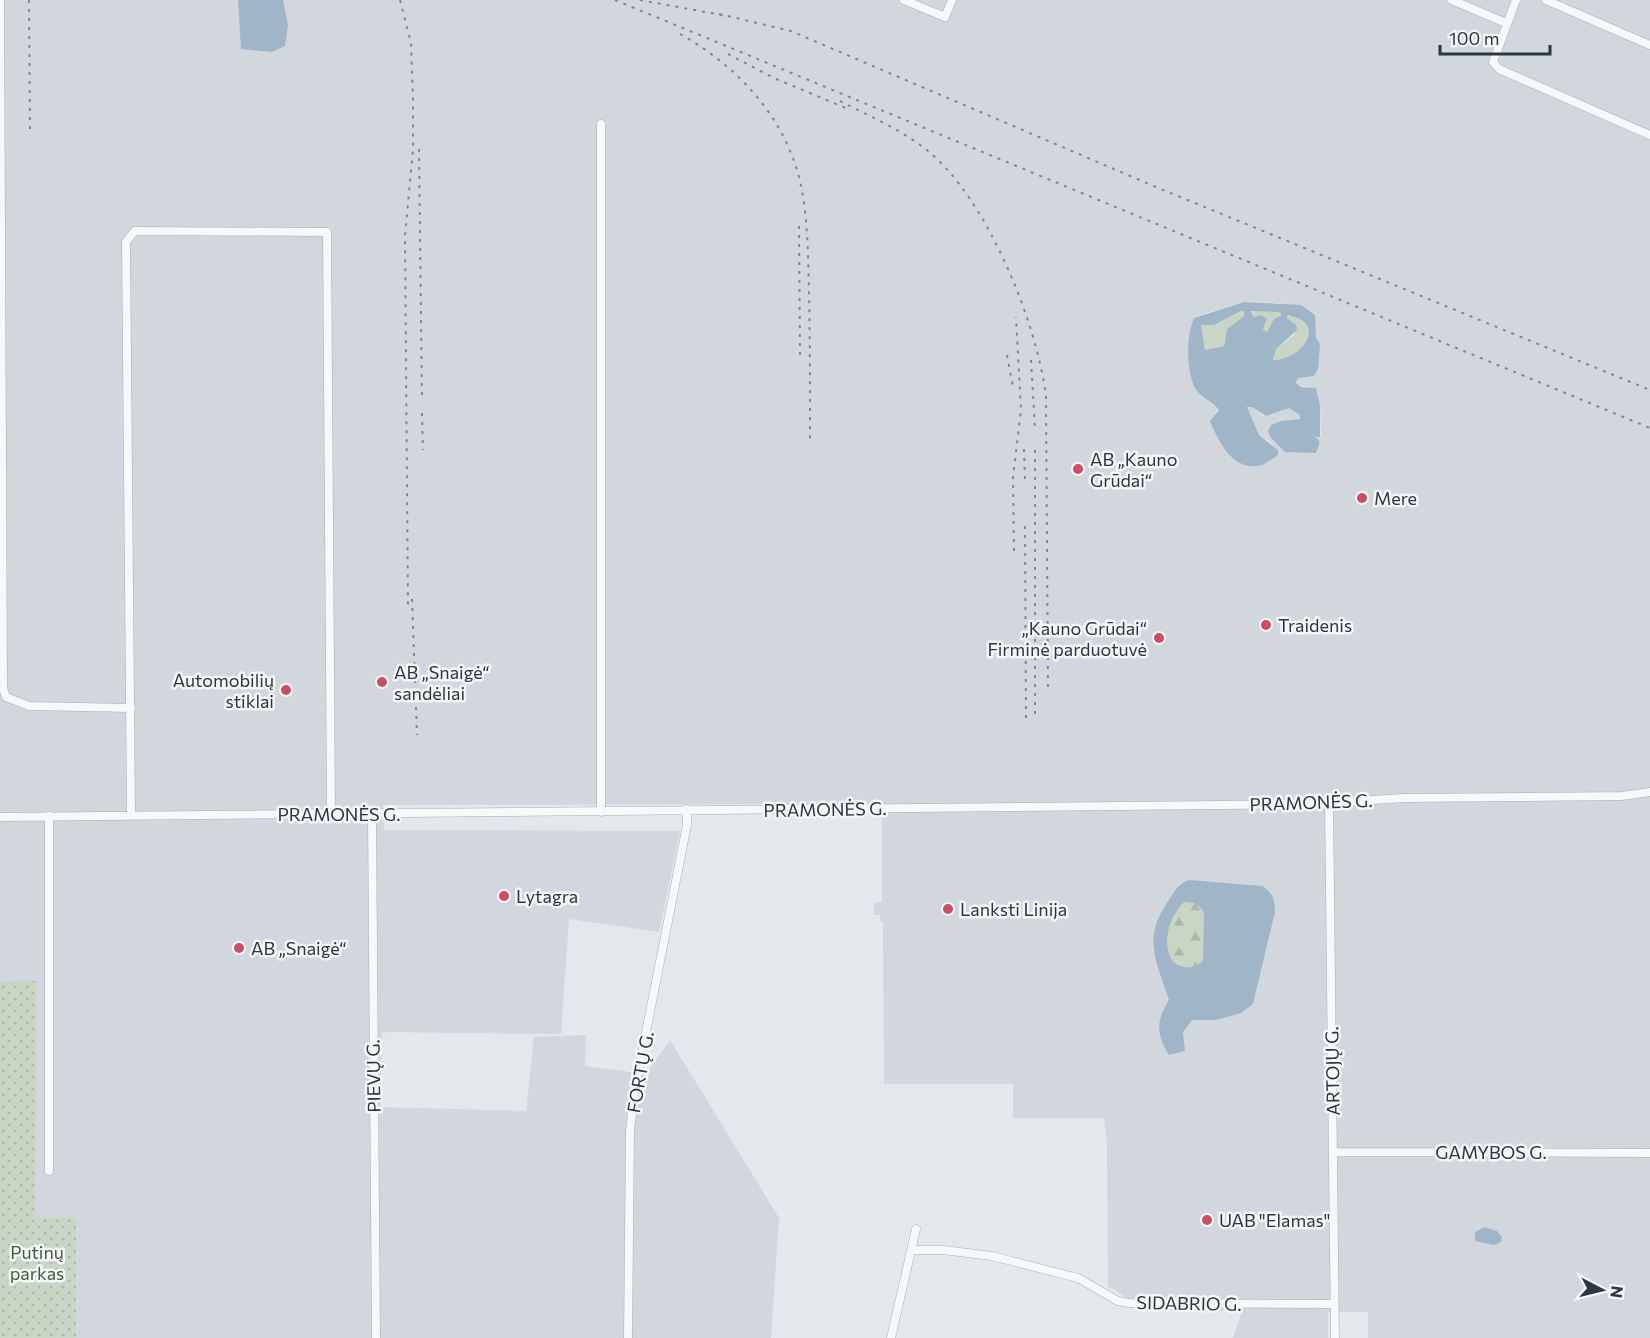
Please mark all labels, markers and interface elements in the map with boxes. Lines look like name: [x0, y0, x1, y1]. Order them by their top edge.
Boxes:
scale bar: [1440, 18, 1550, 56]
text: 100 m: [1449, 27, 1499, 49]
place label: AB „Kauno Grūdai“: [1090, 448, 1177, 491]
marker: AB „Kauno Grūdai“: [1071, 462, 1085, 476]
place label: Mere: [1374, 487, 1417, 509]
marker: Mere: [1355, 491, 1369, 505]
place label: Traidenis: [1278, 614, 1352, 636]
place label: „Kauno Grūdai“ Firminė parduotuvė: [987, 617, 1147, 660]
marker: Traidenis: [1259, 618, 1273, 632]
marker: „Kauno Grūdai“ Firminė parduotuvė: [1152, 631, 1166, 645]
place label: AB „Snaigė“ sandėliai: [394, 661, 490, 704]
place label: Automobilių stiklai: [173, 669, 274, 712]
marker: AB „Snaigė“ sandėliai: [375, 675, 389, 689]
marker: Automobilių stiklai: [279, 683, 293, 697]
street label: PRAMONĖS G.: [1249, 789, 1373, 815]
street label: PRAMONĖS G.: [763, 797, 887, 821]
street label: PRAMONĖS G.: [277, 803, 401, 825]
place label: Lytagra: [516, 885, 578, 907]
marker: Lytagra: [497, 889, 511, 903]
place label: Lanksti Linija: [960, 898, 1067, 920]
marker: Lanksti Linija: [941, 902, 955, 916]
place label: AB „Snaigė“: [251, 937, 347, 959]
marker: AB „Snaigė“: [232, 941, 246, 955]
street label: ARTOJŲ G.: [1320, 1026, 1344, 1116]
street label: FORTŲ G.: [622, 1030, 658, 1114]
street label: PIEVŲ G.: [361, 1039, 385, 1113]
street label: GAMYBOS G.: [1435, 1141, 1547, 1163]
place label: UAB "Elamas": [1219, 1209, 1330, 1231]
marker: UAB "Elamas": [1200, 1213, 1214, 1227]
park label: Putinų parkas: [10, 1241, 64, 1284]
north arrow: [1572, 1260, 1632, 1320]
text: N: [1607, 1285, 1628, 1299]
street label: SIDABRIO G.: [1136, 1291, 1242, 1315]

